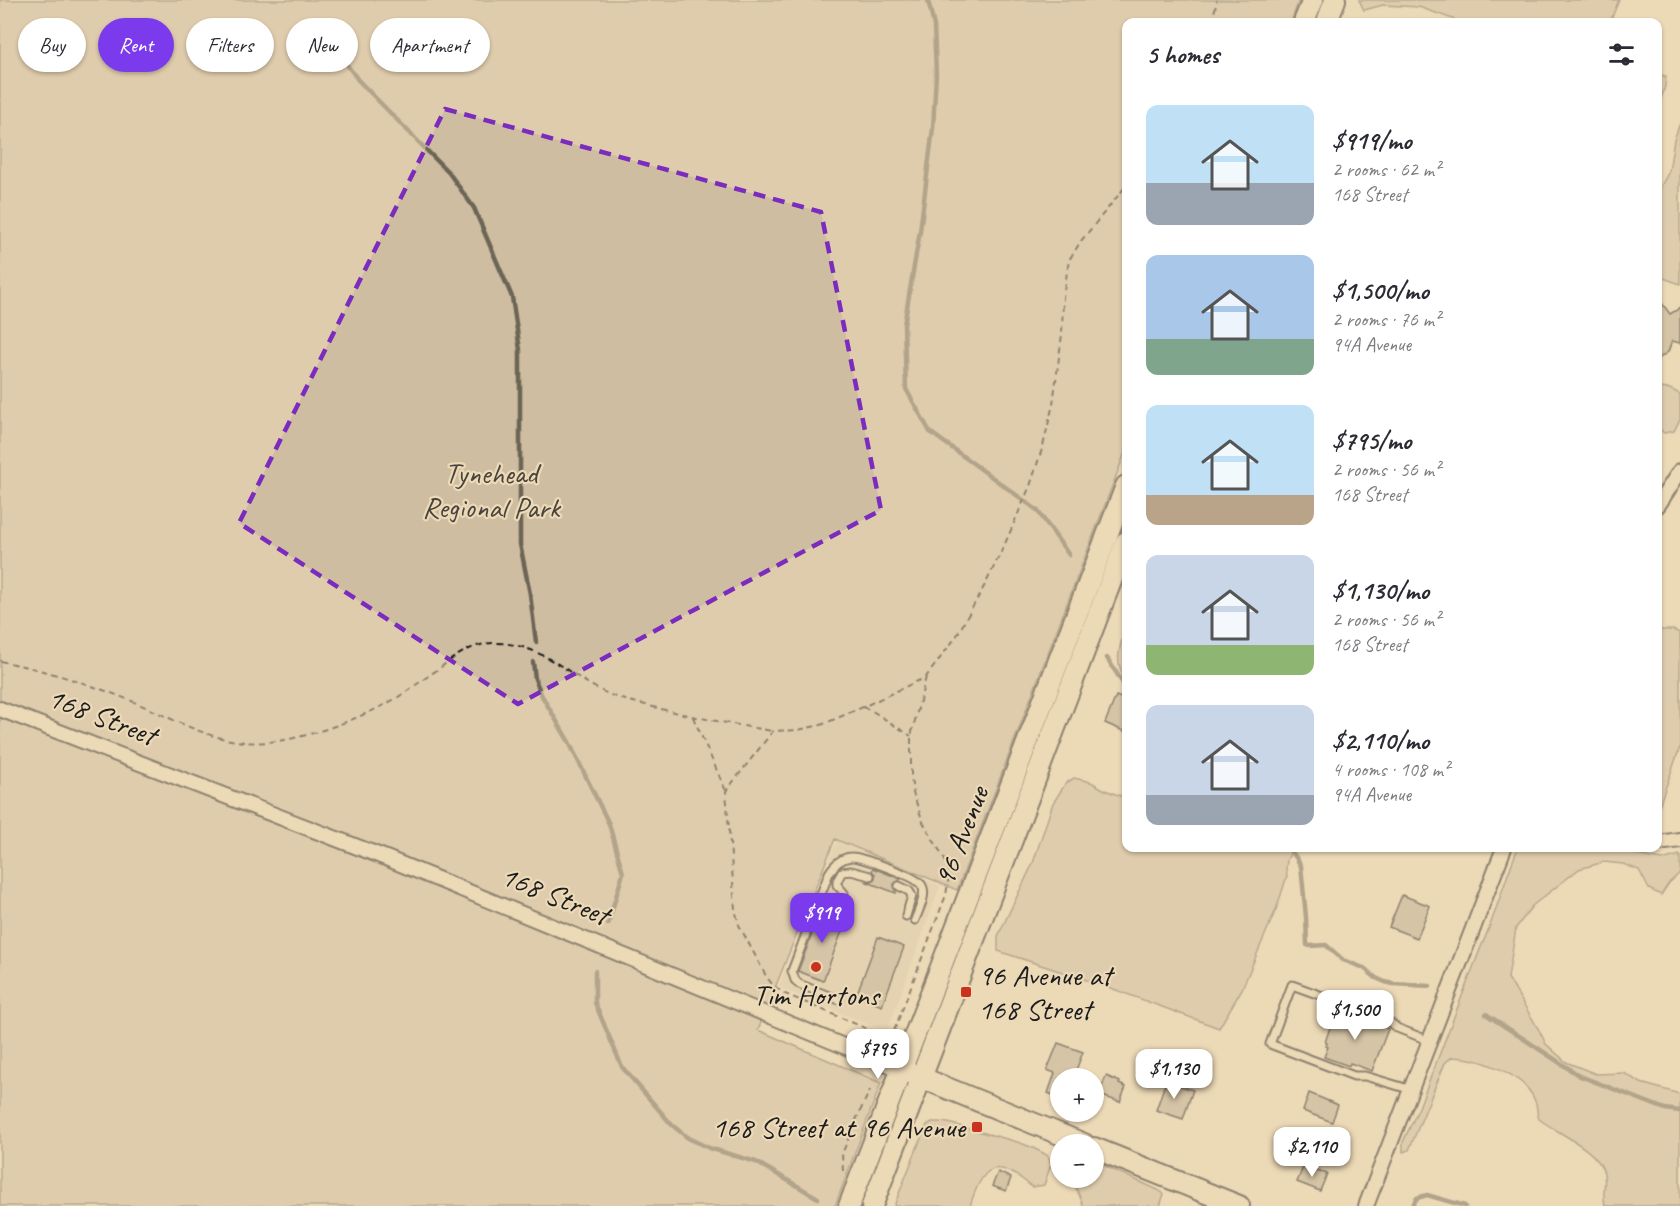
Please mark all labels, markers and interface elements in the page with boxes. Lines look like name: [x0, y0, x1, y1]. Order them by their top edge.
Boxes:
chip: Buy: [18, 18, 86, 72]
chip: Rent: [98, 18, 174, 72]
chip: Filters: [186, 18, 274, 72]
chip: New: [286, 18, 358, 72]
chip: Apartment: [370, 18, 490, 72]
text: 5 homes: [1146, 38, 1219, 71]
icon: filters: [1605, 38, 1638, 71]
text: $919/mo: [1332, 124, 1411, 157]
icon: home: [1194, 129, 1266, 201]
text: 2 rooms · 62 m²: [1332, 157, 1440, 182]
text: 168 Street: [1332, 182, 1407, 207]
text: $1,500/mo: [1332, 274, 1429, 307]
icon: home: [1194, 279, 1266, 351]
text: 2 rooms · 76 m²: [1332, 307, 1440, 332]
text: 94A Avenue: [1332, 332, 1411, 357]
text: $795/mo: [1332, 424, 1411, 457]
icon: home: [1194, 429, 1266, 501]
park label: Tynehead Regional Park: [422, 454, 562, 526]
text: 2 rooms · 56 m²: [1332, 457, 1440, 482]
text: 168 Street: [1332, 482, 1407, 507]
text: $1,130/mo: [1332, 574, 1429, 607]
icon: home: [1194, 579, 1266, 651]
text: 2 rooms · 56 m²: [1332, 607, 1440, 632]
text: 168 Street: [1332, 632, 1407, 657]
street label: 168 Street: [42, 678, 165, 755]
text: $2,110/mo: [1332, 724, 1429, 757]
icon: home: [1194, 729, 1266, 801]
text: 4 rooms · 108 m²: [1332, 757, 1449, 782]
street label: 96 Avenue: [925, 779, 998, 891]
text: 94A Avenue: [1332, 782, 1411, 807]
street label: 168 Street: [495, 856, 618, 935]
pin: $919: [786, 893, 858, 944]
text: $919: [804, 900, 840, 925]
place label: 96 Avenue at 168 Street: [978, 956, 1116, 1028]
marker: Tim Hortons: [809, 960, 823, 974]
place label: Tim Hortons: [753, 976, 882, 1014]
marker: 96 Avenue at 168 Street: [959, 985, 973, 999]
pin: $1,500: [1306, 990, 1404, 1041]
text: $1,500: [1331, 997, 1379, 1022]
pin: $795: [842, 1029, 914, 1080]
text: $795: [860, 1036, 896, 1061]
pin: $1,130: [1125, 1049, 1223, 1100]
text: $1,130: [1150, 1056, 1198, 1081]
map controls: [1050, 1068, 1104, 1188]
button: +: [1050, 1068, 1104, 1122]
place label: 168 Street at 96 Avenue: [712, 1108, 967, 1146]
marker: 168 Street at 96 Avenue: [970, 1120, 984, 1134]
pin: $2,110: [1263, 1127, 1361, 1178]
button: −: [1050, 1134, 1104, 1188]
text: $2,110: [1288, 1134, 1336, 1159]

